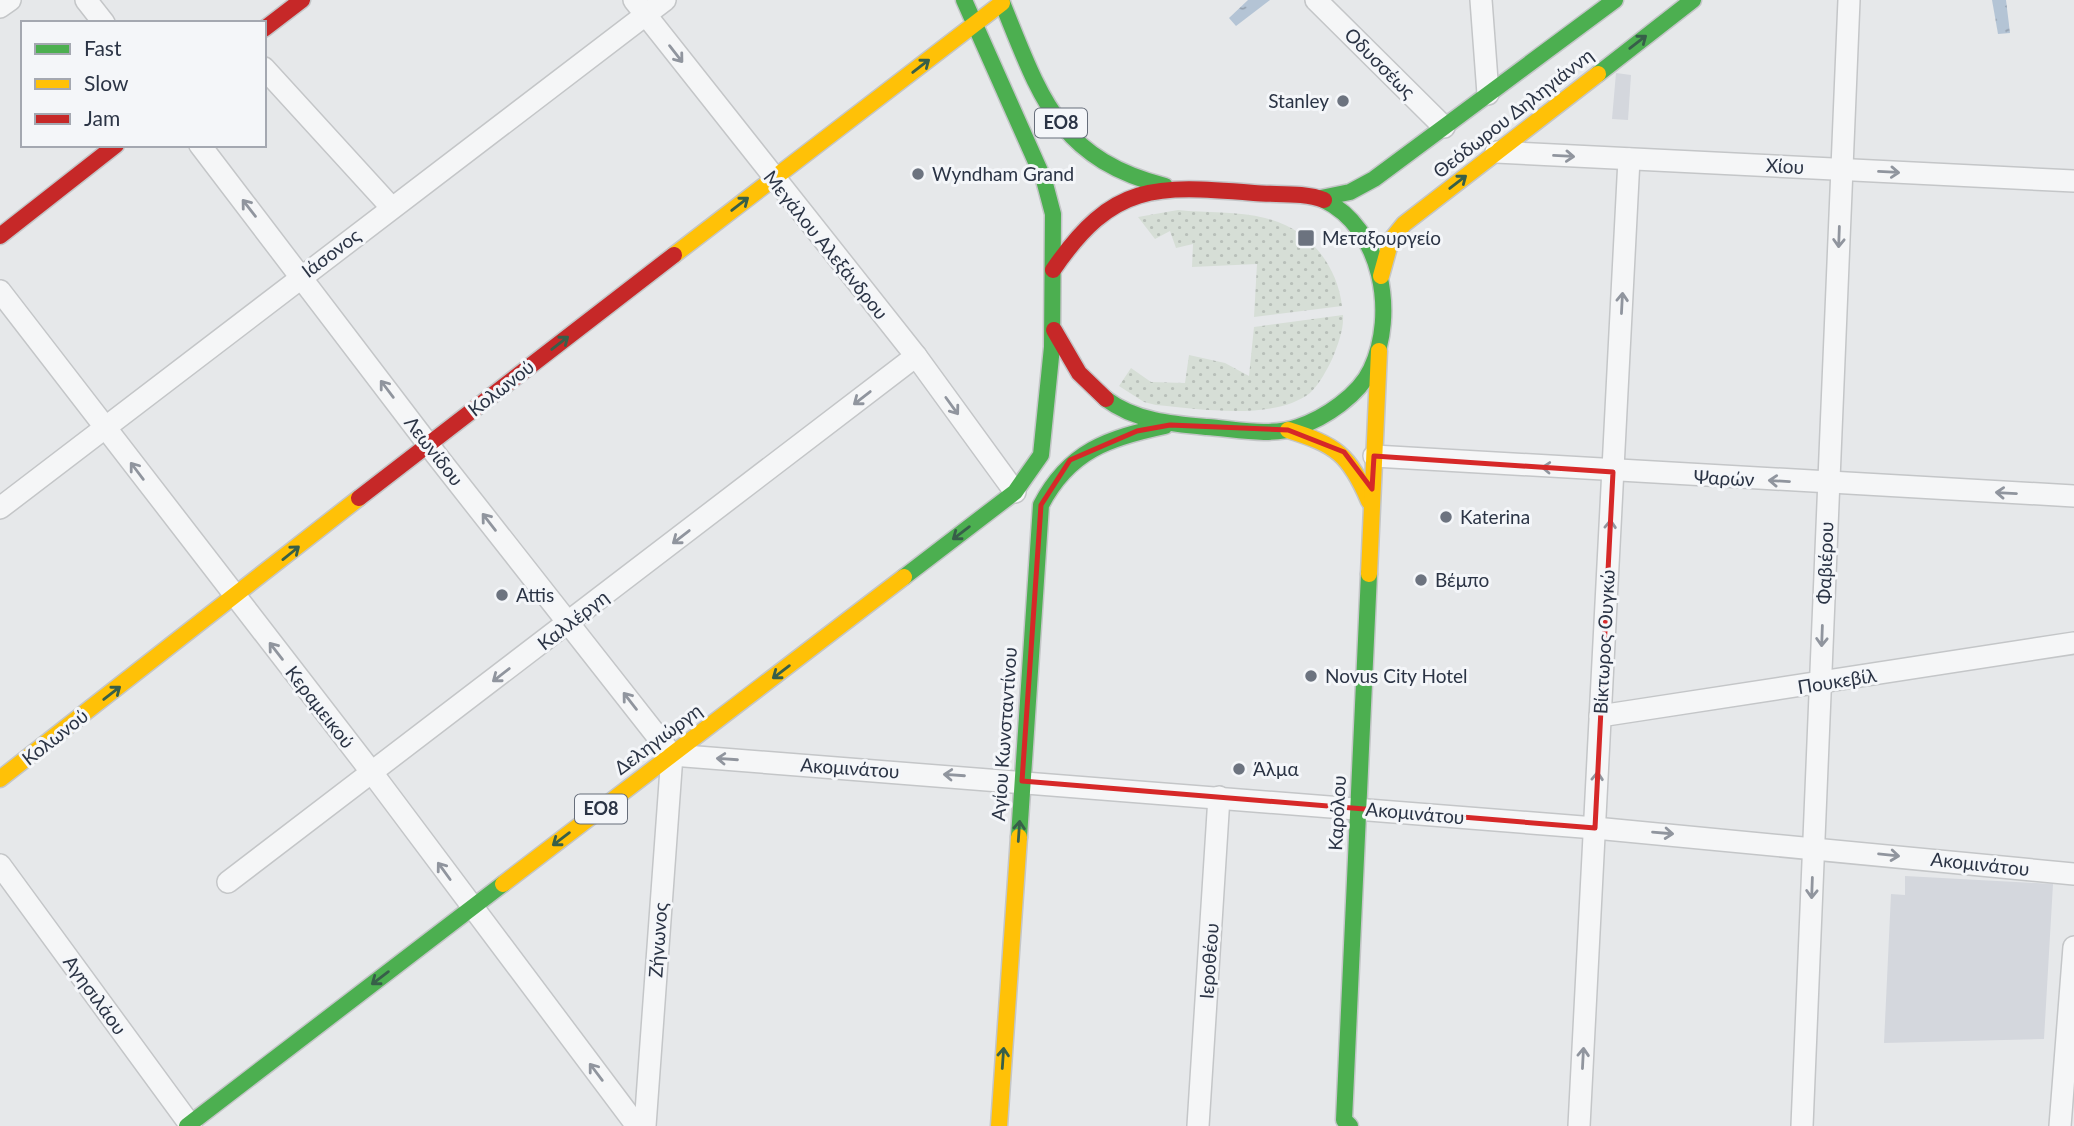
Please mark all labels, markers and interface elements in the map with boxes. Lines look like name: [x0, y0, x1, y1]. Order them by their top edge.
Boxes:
legend: [21, 21, 266, 147]
street label: Οδυσσέως: [1340, 23, 1421, 103]
text: Fast: [84, 35, 122, 60]
one-way arrow: [1628, 35, 1647, 50]
street label: Θεόδωρου Δηληγιάννη: [1428, 43, 1597, 182]
one-way arrow: [668, 44, 683, 63]
one-way arrow: [911, 58, 929, 73]
text: Slow: [84, 70, 129, 95]
place label: Stanley: [1268, 89, 1329, 112]
marker: Stanley: [1335, 93, 1351, 109]
text: Jam: [84, 105, 120, 130]
road number: ΕΟ8: [1035, 109, 1087, 138]
one-way arrow: [1552, 149, 1575, 162]
street label: Χίου: [1765, 153, 1805, 178]
place label: Wyndham Grand: [932, 162, 1074, 185]
one-way arrow: [1877, 165, 1900, 178]
street label: Μεγάλου Αλεξάνδρου: [759, 166, 893, 324]
marker: Wyndham Grand: [910, 166, 926, 182]
one-way arrow: [1448, 174, 1467, 189]
one-way arrow: [730, 197, 749, 212]
one-way arrow: [242, 200, 257, 218]
street label: Ιάσονος: [297, 223, 365, 282]
place label: Μεταξουργείο: [1322, 226, 1441, 249]
one-way arrow: [1832, 226, 1845, 249]
marker: Μεταξουργείο: [1296, 228, 1316, 248]
one-way arrow: [1615, 292, 1628, 315]
one-way arrow: [550, 335, 568, 350]
street label: Κολωνού: [463, 355, 538, 421]
one-way arrow: [380, 380, 395, 399]
one-way arrow: [853, 390, 871, 405]
one-way arrow: [945, 396, 960, 415]
street label: Λεωνίδου: [400, 411, 469, 490]
one-way arrow: [1540, 461, 1563, 474]
one-way arrow: [130, 462, 145, 480]
street label: Ψαρών: [1693, 464, 1755, 491]
one-way arrow: [1767, 475, 1790, 488]
one-way arrow: [1995, 486, 2018, 499]
place label: Katerina: [1460, 505, 1530, 528]
marker: Katerina: [1438, 509, 1454, 525]
one-way arrow: [482, 513, 497, 532]
one-way arrow: [1603, 519, 1616, 542]
street label: Φαβιέρου: [1812, 521, 1837, 605]
one-way arrow: [952, 526, 971, 541]
one-way arrow: [673, 529, 691, 544]
one-way arrow: [282, 545, 300, 560]
place label: Βέμπο: [1435, 568, 1489, 591]
street label: Βίκτωρος Ουγκώ: [1588, 569, 1619, 715]
marker: Βέμπο: [1413, 572, 1429, 588]
place label: Attis: [516, 583, 554, 606]
street label: Καλλέργη: [533, 585, 613, 654]
marker: Attis: [494, 587, 510, 603]
one-way arrow: [1816, 624, 1829, 647]
one-way arrow: [268, 642, 283, 661]
street label: Αγίου Κωνσταντίνου: [986, 646, 1021, 822]
street label: Κεραμεικού: [281, 661, 360, 752]
street label: Πουκεβίλ: [1796, 663, 1879, 698]
one-way arrow: [772, 664, 790, 679]
place label: Novus City Hotel: [1325, 664, 1468, 687]
one-way arrow: [492, 668, 511, 683]
marker: Novus City Hotel: [1303, 668, 1319, 684]
one-way arrow: [102, 685, 121, 700]
one-way arrow: [622, 692, 637, 711]
street label: Δεληγιώργη: [609, 698, 706, 779]
street label: Κολωνού: [17, 704, 92, 770]
one-way arrow: [717, 752, 739, 765]
street label: Ακομινάτου: [800, 753, 900, 782]
place label: Άλμα: [1253, 757, 1299, 780]
marker: Άλμα: [1231, 761, 1247, 777]
one-way arrow: [943, 769, 966, 782]
one-way arrow: [1590, 770, 1603, 793]
street label: Καρόλου: [1323, 775, 1350, 851]
road number: ΕΟ8: [575, 794, 627, 824]
street label: Ακομινάτου: [1365, 797, 1465, 828]
one-way arrow: [1013, 820, 1026, 843]
one-way arrow: [1651, 827, 1673, 840]
one-way arrow: [552, 832, 571, 847]
street label: Ακομινάτου: [1929, 847, 2031, 880]
one-way arrow: [1877, 848, 1900, 861]
one-way arrow: [436, 862, 451, 881]
one-way arrow: [1806, 876, 1819, 899]
street label: Ζήνωνος: [643, 901, 672, 978]
street label: Ιεροθέου: [1194, 922, 1223, 1000]
street label: Αγησιλάου: [59, 951, 132, 1039]
one-way arrow: [372, 970, 390, 985]
one-way arrow: [997, 1047, 1010, 1070]
one-way arrow: [1577, 1047, 1590, 1070]
one-way arrow: [588, 1063, 603, 1081]

